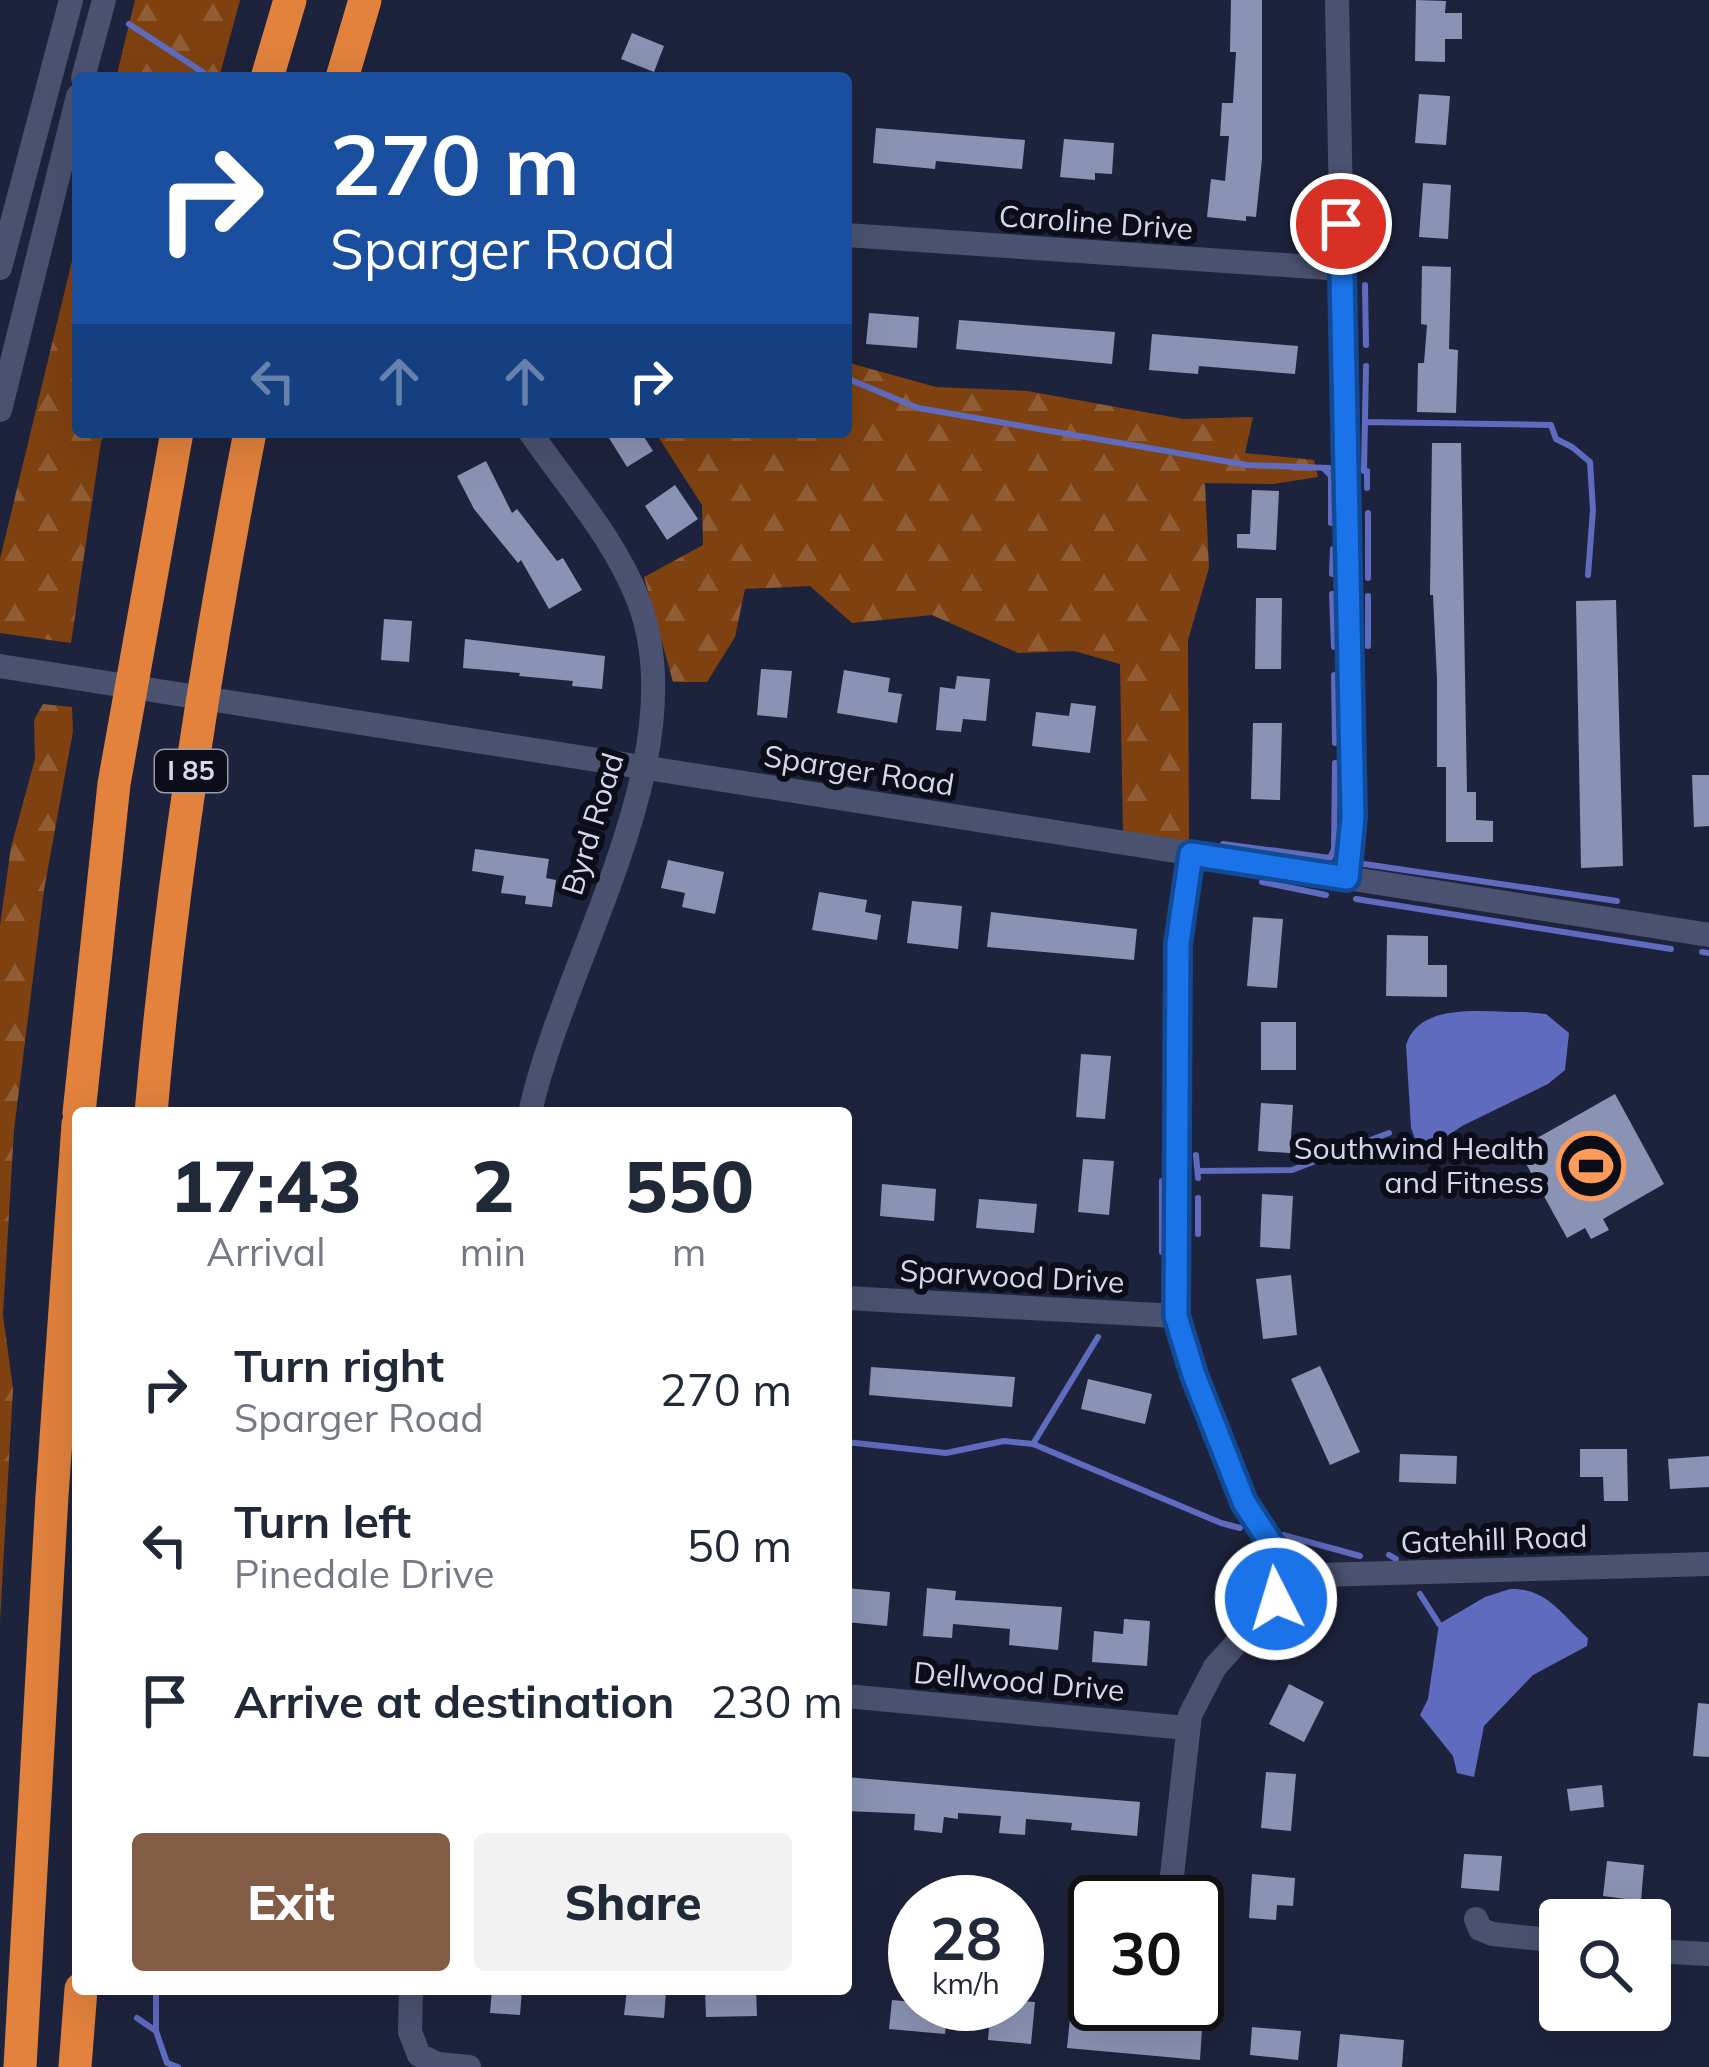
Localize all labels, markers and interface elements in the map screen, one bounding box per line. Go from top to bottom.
text: 270 m [330,111,580,216]
icon: right [132,120,288,276]
pin [1290,173,1392,275]
icon: arrive [1308,191,1374,257]
street label: Caroline Drive [998,196,1194,248]
text: Sparger Road [330,215,676,283]
icon: left [240,348,306,414]
icon: ahead [366,348,432,414]
icon: ahead [492,348,558,414]
icon: right [618,348,684,414]
street label: Sparger Road [761,736,957,804]
street label: Byrd Road [552,748,632,899]
road number: I 85 [155,750,227,792]
place label: Southwind Health and Fitness [1294,1129,1544,1201]
sports icon: Southwind Health and Fitness [1556,1131,1626,1201]
text: 17:43 [170,1140,362,1230]
text: 2 [471,1140,515,1230]
text: 550 [624,1140,754,1230]
text: Arrival [206,1227,326,1276]
text: min [460,1227,526,1276]
text: m [672,1227,706,1276]
street label: Sparwood Drive [899,1251,1125,1301]
text: Turn right [234,1337,444,1393]
icon: right [132,1356,198,1422]
text: 270 m [660,1361,792,1417]
text: Sparger Road [234,1393,484,1442]
text: Turn left [234,1493,411,1549]
icon: left [132,1512,198,1578]
text: 50 m [687,1517,792,1573]
street label: Gatehill Road [1400,1517,1588,1561]
position arrow [1213,1536,1339,1662]
text: Pinedale Drive [234,1549,494,1598]
street label: Dellwood Drive [912,1653,1126,1709]
icon: arrive [132,1668,198,1734]
text: Arrive at destination [234,1673,674,1729]
text: 230 m [710,1673,843,1729]
button: Exit [132,1833,450,1971]
button: Share [474,1833,792,1971]
speed limit sign: 30 [1068,1875,1224,2031]
map controls [1539,1899,1671,2031]
button: search [1539,1899,1671,2031]
text: 28 [930,1900,1002,1975]
text: km/h [932,1964,1000,2002]

